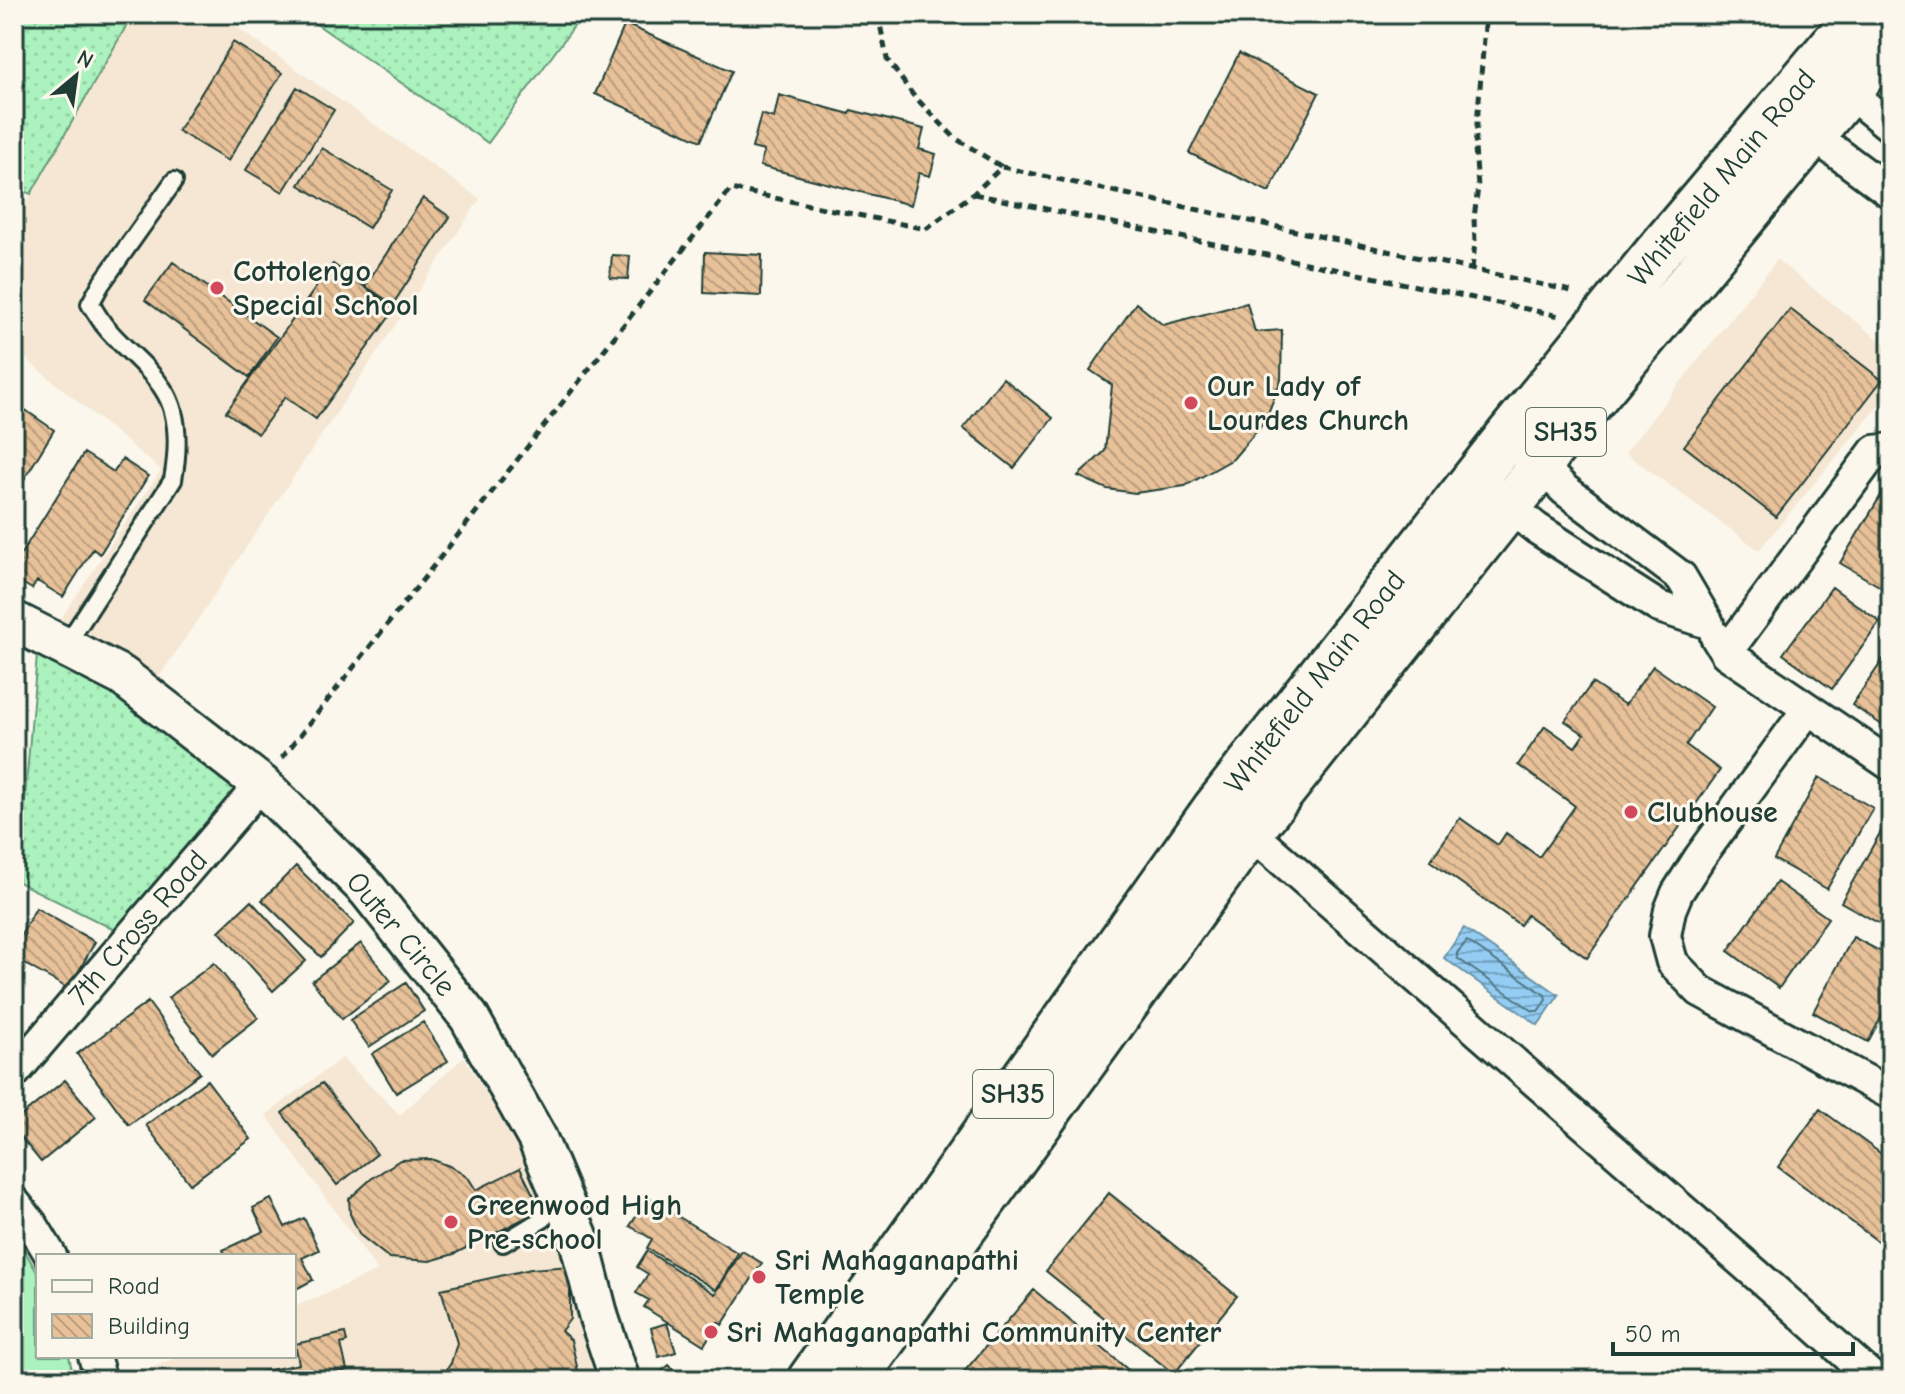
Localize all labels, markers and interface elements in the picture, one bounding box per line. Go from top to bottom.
north arrow [36,36,116,116]
text: N [73,45,98,74]
street label: Whitefield Main Road [1621,62,1823,294]
place label: Cottolengo Special School [233,254,419,323]
marker: Cottolengo Special School [208,279,226,297]
place label: Our Lady of Lourdes Church [1207,369,1409,438]
marker: Our Lady of Lourdes Church [1182,394,1200,412]
road number: SH35 [1526,408,1606,456]
street label: Whitefield Main Road [1217,564,1413,800]
place label: Clubhouse [1647,795,1778,830]
marker: Clubhouse [1622,803,1640,821]
street label: 7th Cross Road [61,843,215,1013]
street label: Outer Circle [339,865,463,1003]
road number: SH35 [973,1070,1053,1118]
place label: Greenwood High Pre-school [467,1188,682,1257]
marker: Greenwood High Pre-school [442,1213,460,1231]
place label: Sri Mahaganapathi Temple [775,1243,1019,1312]
legend [36,1254,296,1358]
marker: Sri Mahaganapathi Temple [750,1268,768,1286]
text: Road [108,1272,160,1300]
scale bar [1613,1306,1853,1356]
text: Building [108,1312,190,1340]
place label: Sri Mahaganapathi Community Center [727,1315,1221,1350]
text: 50 m [1625,1320,1681,1348]
marker: Sri Mahaganapathi Community Center [702,1323,720,1341]

